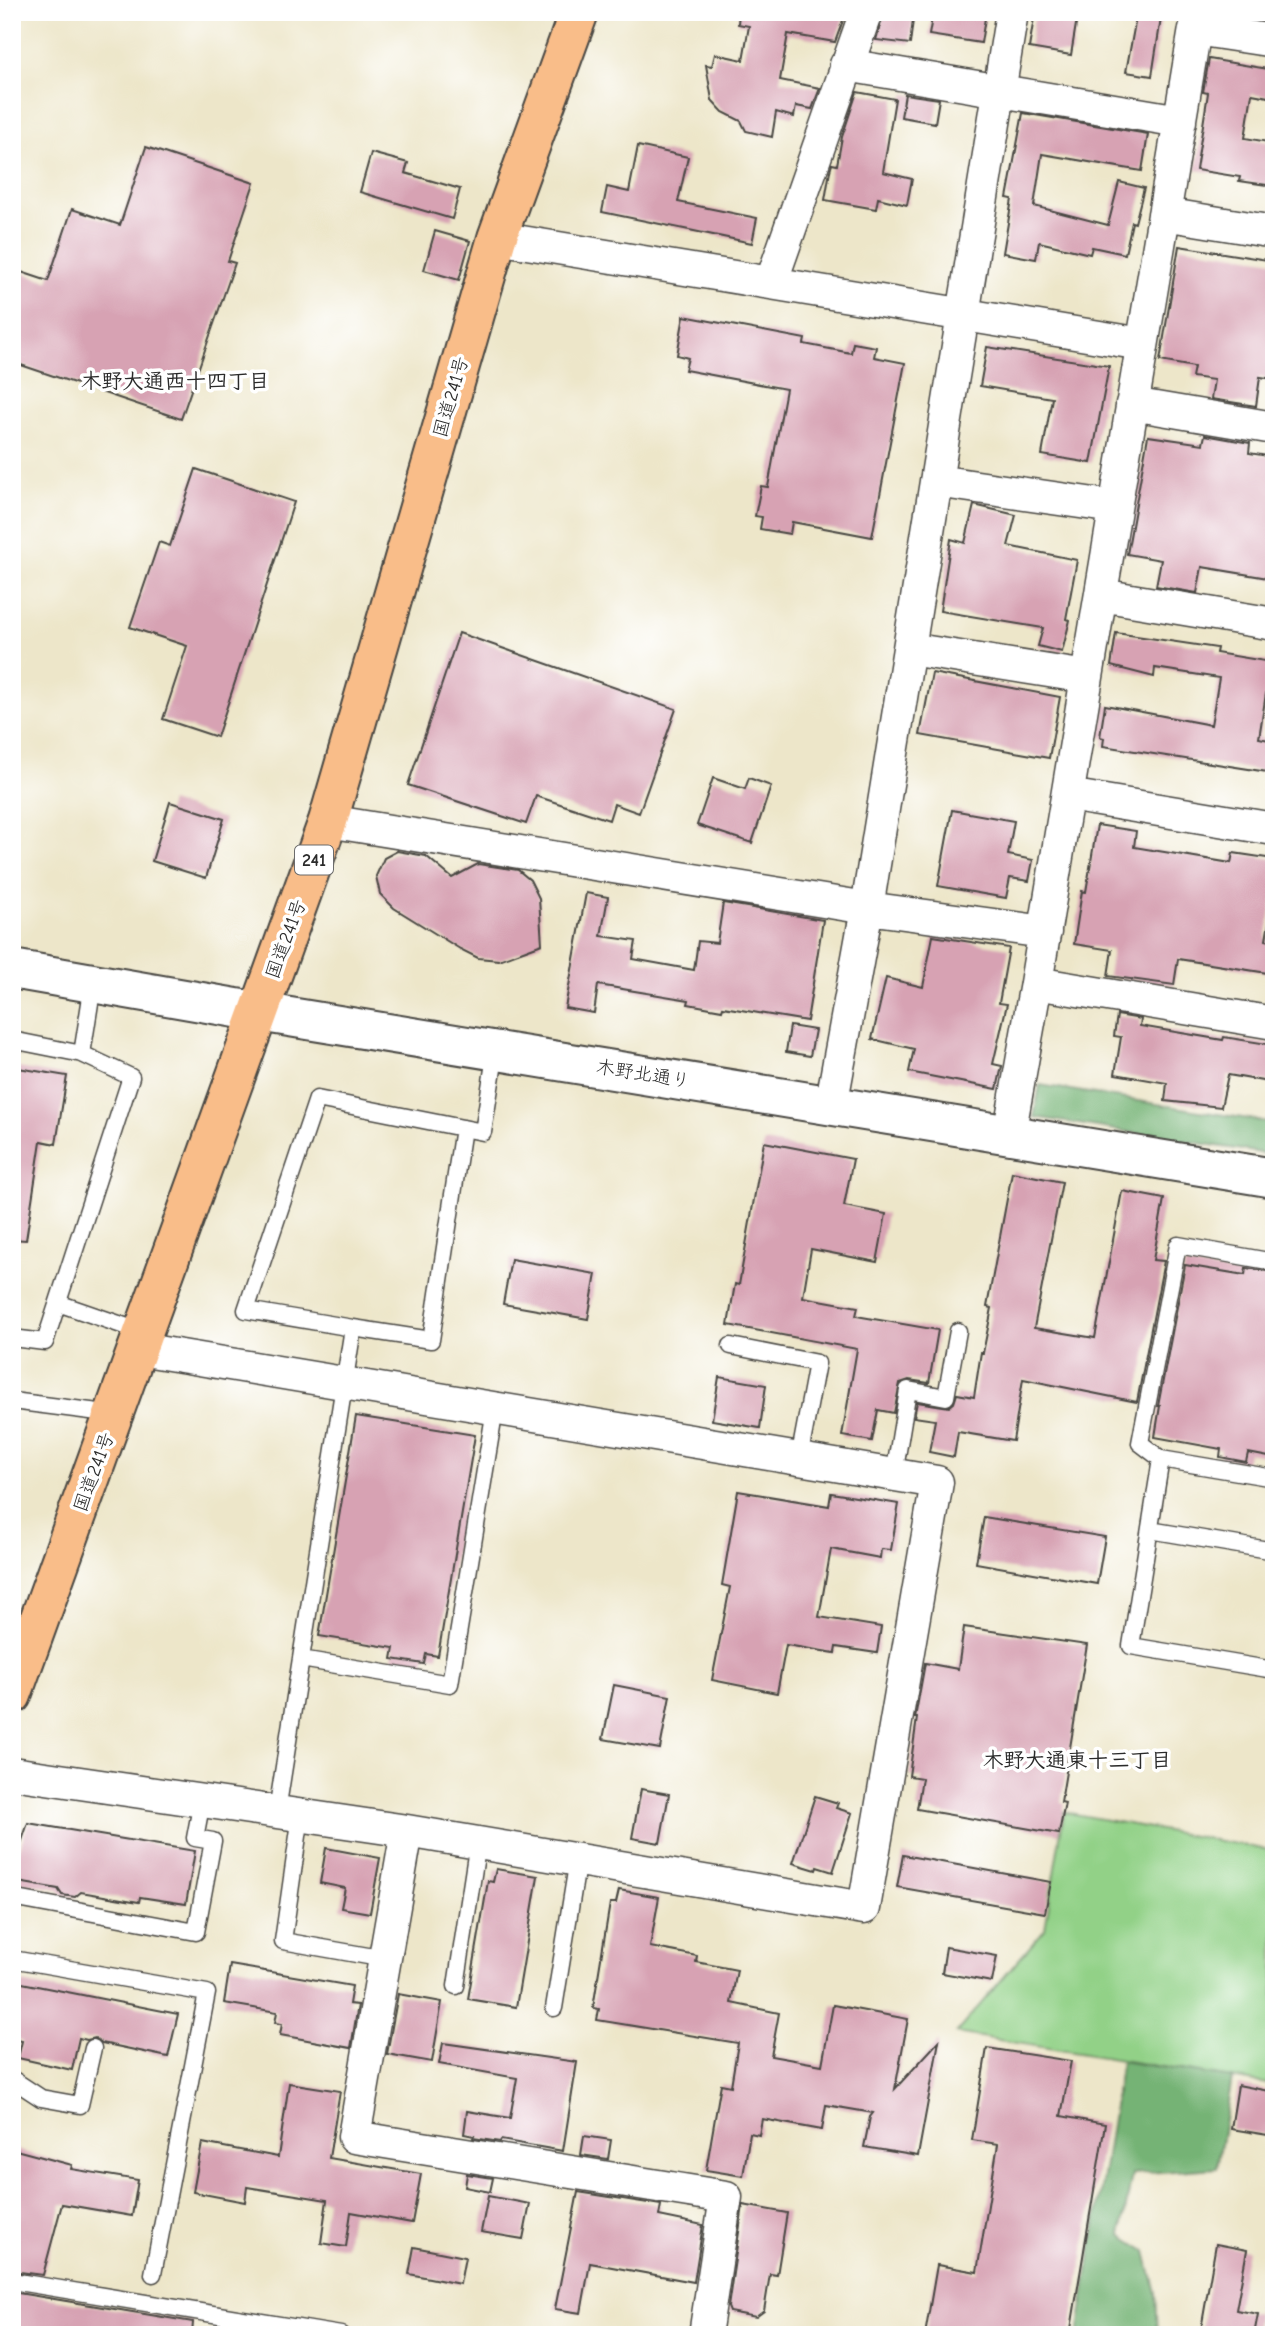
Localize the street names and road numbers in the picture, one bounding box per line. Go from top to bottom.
street label: 国道241号 [429,354,473,440]
road number: 241 [295,846,333,874]
street label: 国道241号 [261,896,311,982]
street label: 木野北通り [594,1056,692,1092]
street label: 国道241号 [69,1429,119,1515]

